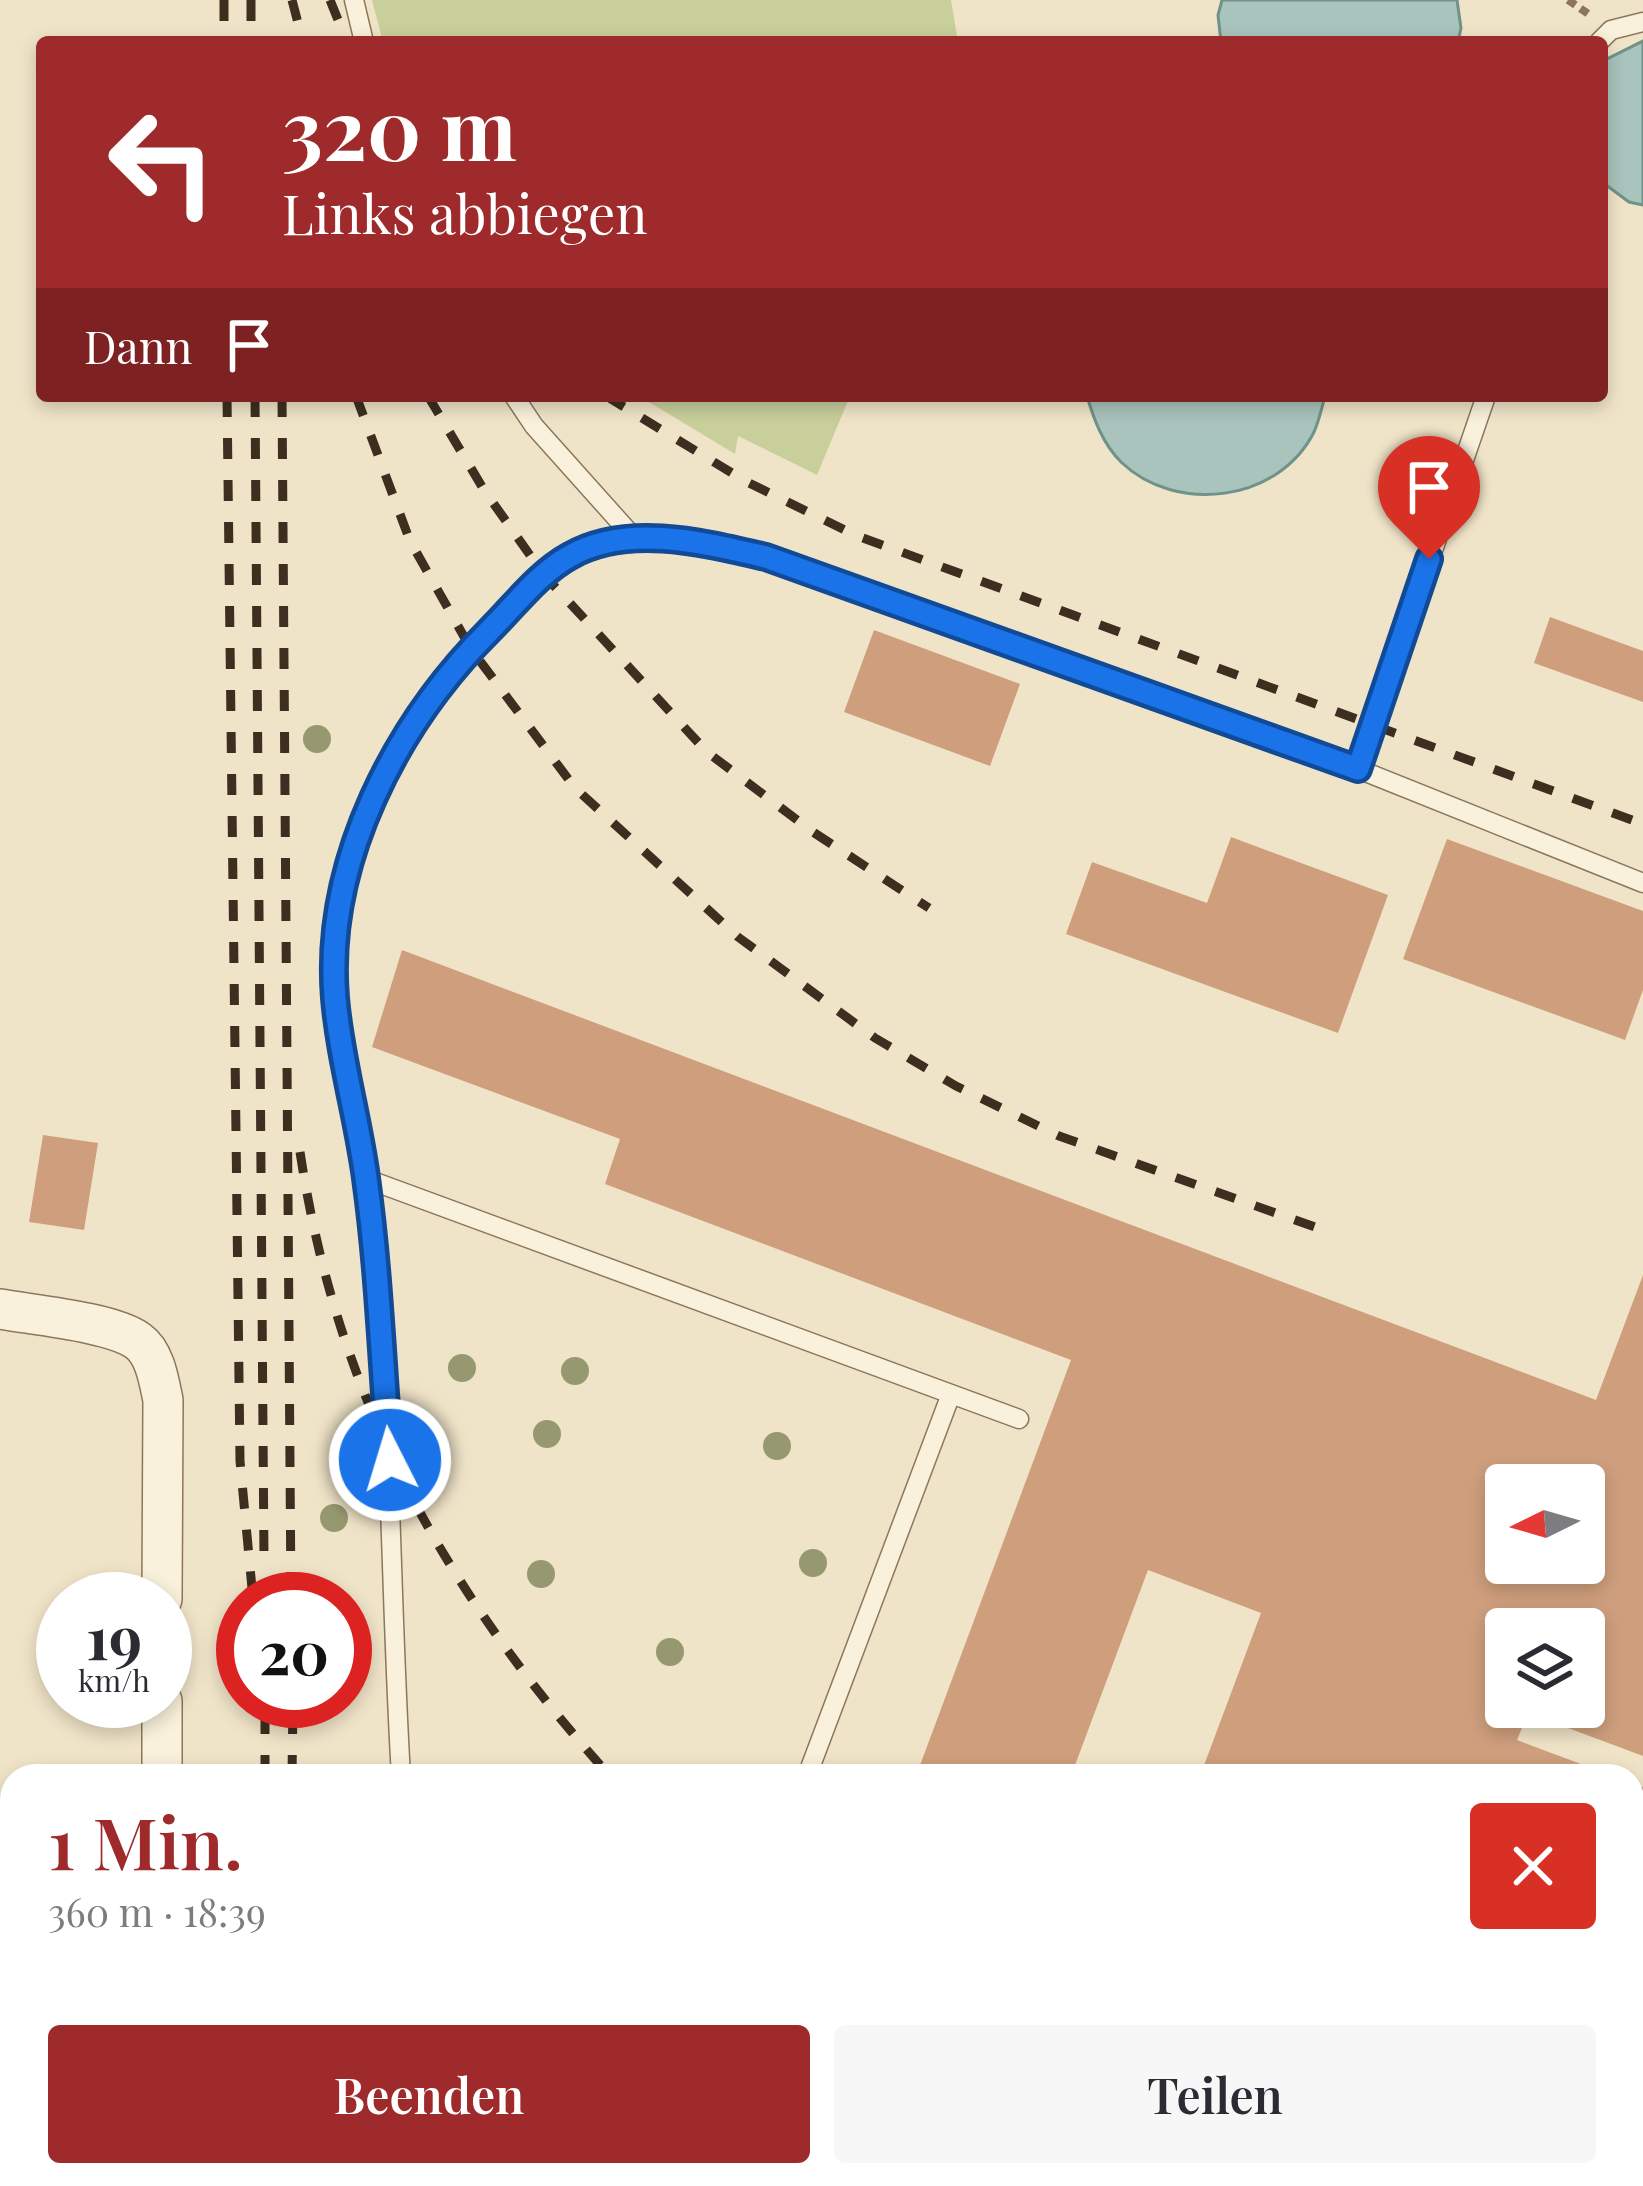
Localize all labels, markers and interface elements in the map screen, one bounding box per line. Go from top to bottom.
text: 320 m [282,70,517,182]
icon: left [84,84,240,240]
text: Links abbiegen [282,177,647,249]
icon: arrive [216,312,282,378]
text: Dann [84,315,192,375]
pin [1378,436,1480,559]
icon: arrive [1396,454,1462,520]
position arrow [327,1397,453,1523]
north arrow [1485,1464,1605,1584]
map controls [1485,1464,1605,1728]
speed limit sign: 20 [216,1572,372,1728]
text: 19 [86,1595,142,1675]
button: layers [1485,1608,1605,1728]
text: km/h [78,1660,150,1700]
text: 1 Min. [48,1792,243,1888]
button: close [1470,1803,1596,1929]
text: 360 m · 18:39 [48,1885,266,1937]
button: Beenden [48,2025,810,2163]
button: Teilen [834,2025,1596,2163]

